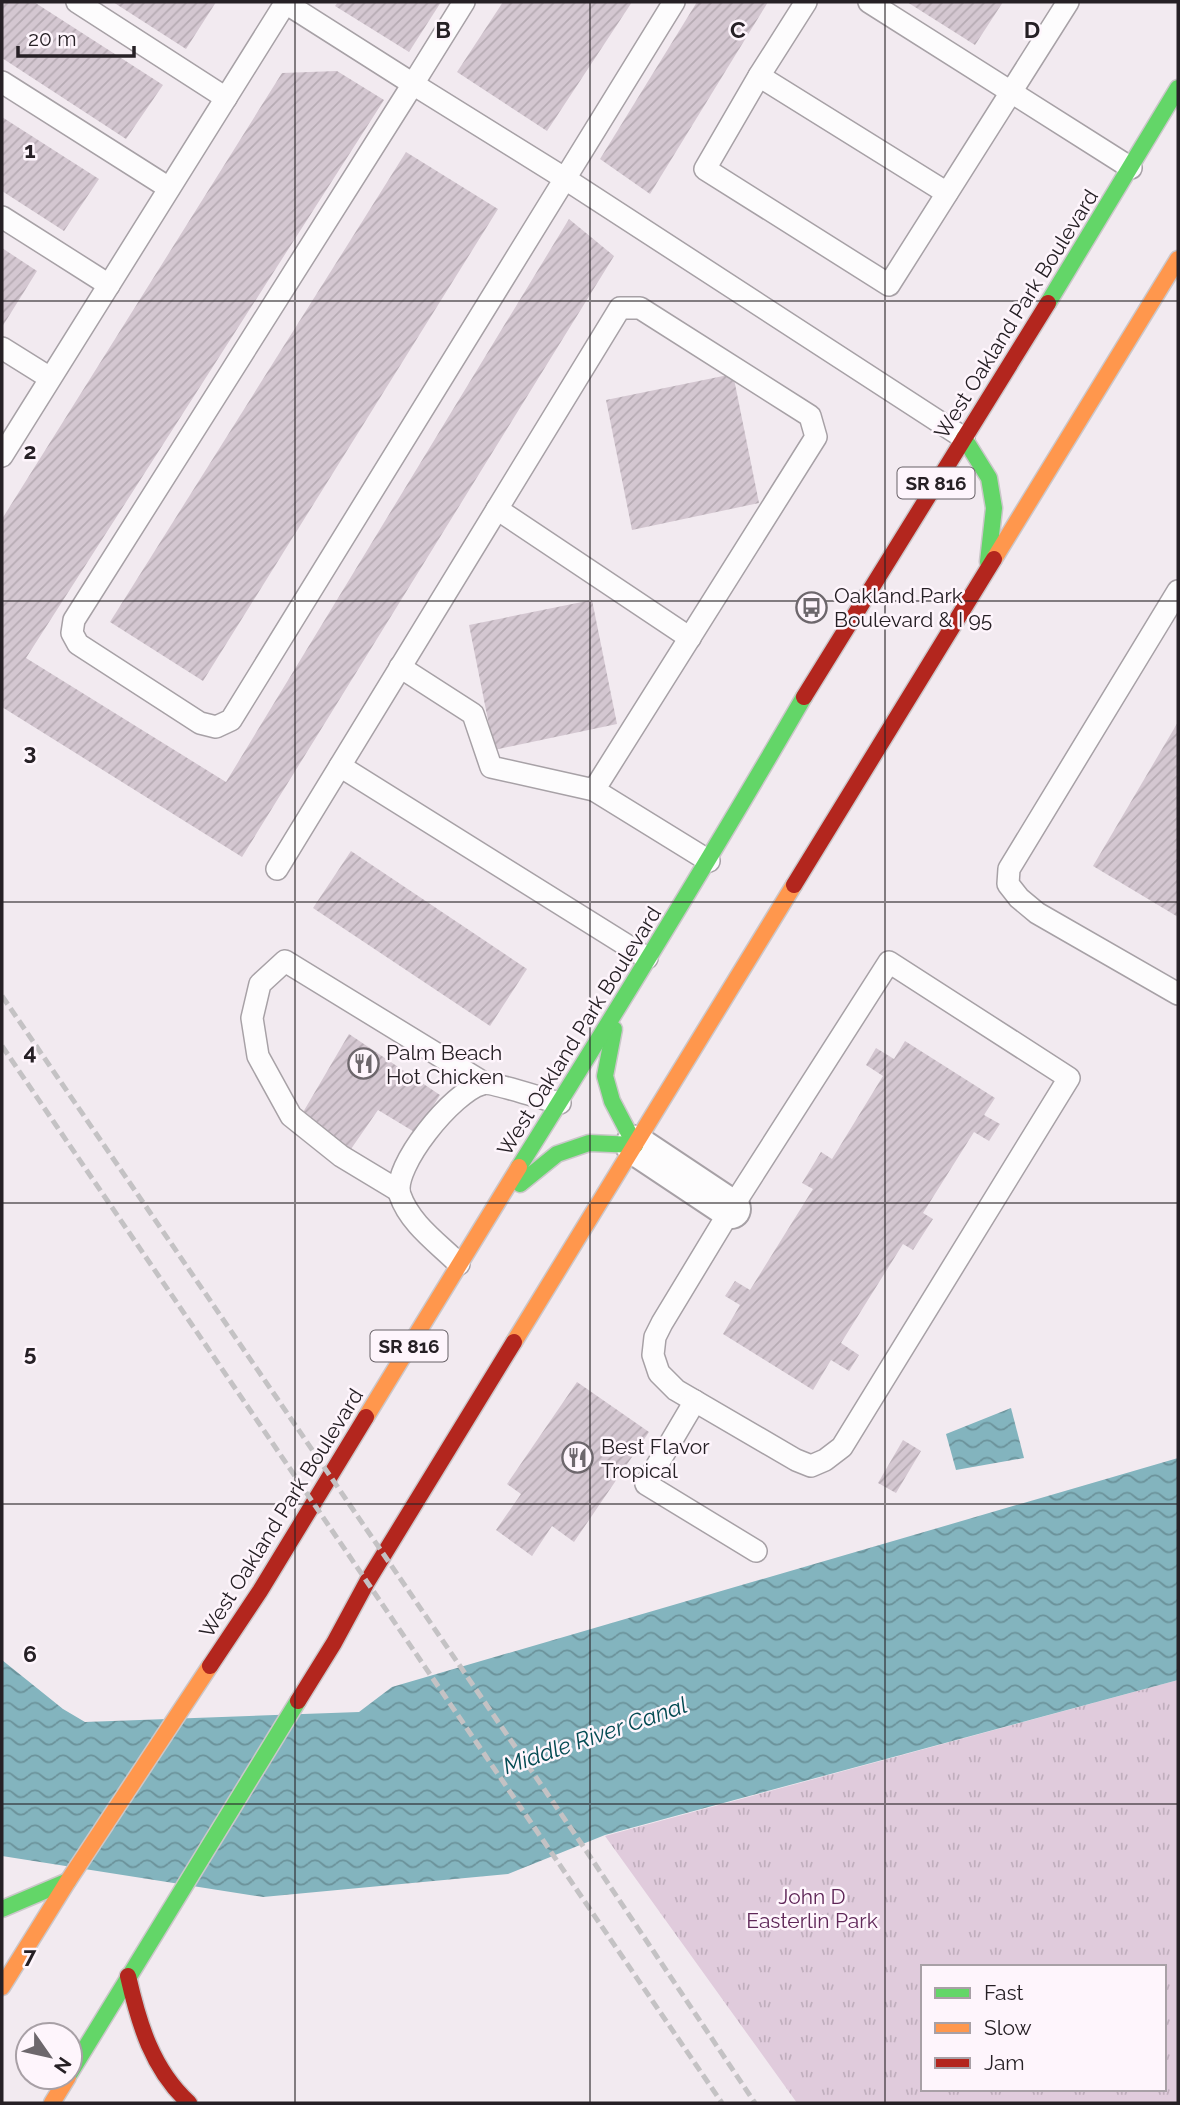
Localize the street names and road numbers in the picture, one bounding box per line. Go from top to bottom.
street label: West Oakland Park Boulevard [929,185,1103,443]
road number: SR 816 [898,468,974,498]
street label: West Oakland Park Boulevard [492,902,666,1160]
road number: SR 816 [370,1330,448,1362]
street label: West Oakland Park Boulevard [194,1384,368,1642]

